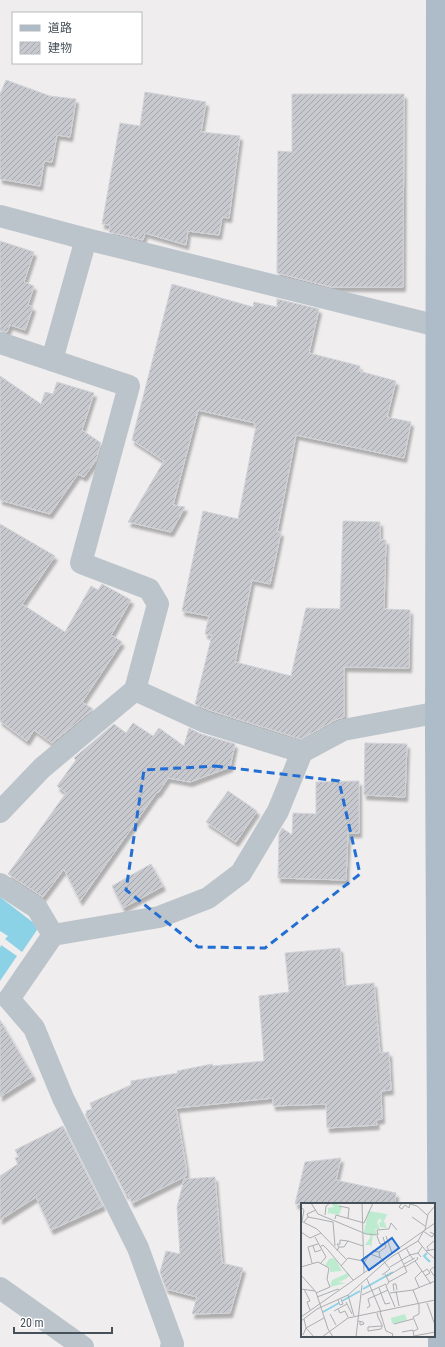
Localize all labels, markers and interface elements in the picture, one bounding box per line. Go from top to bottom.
legend [12,12,142,64]
text: 道路 [48,21,72,35]
text: 建物 [48,41,72,55]
inset map [301,1203,435,1337]
scale bar [14,1309,112,1335]
text: 20 m [20,1316,44,1330]

